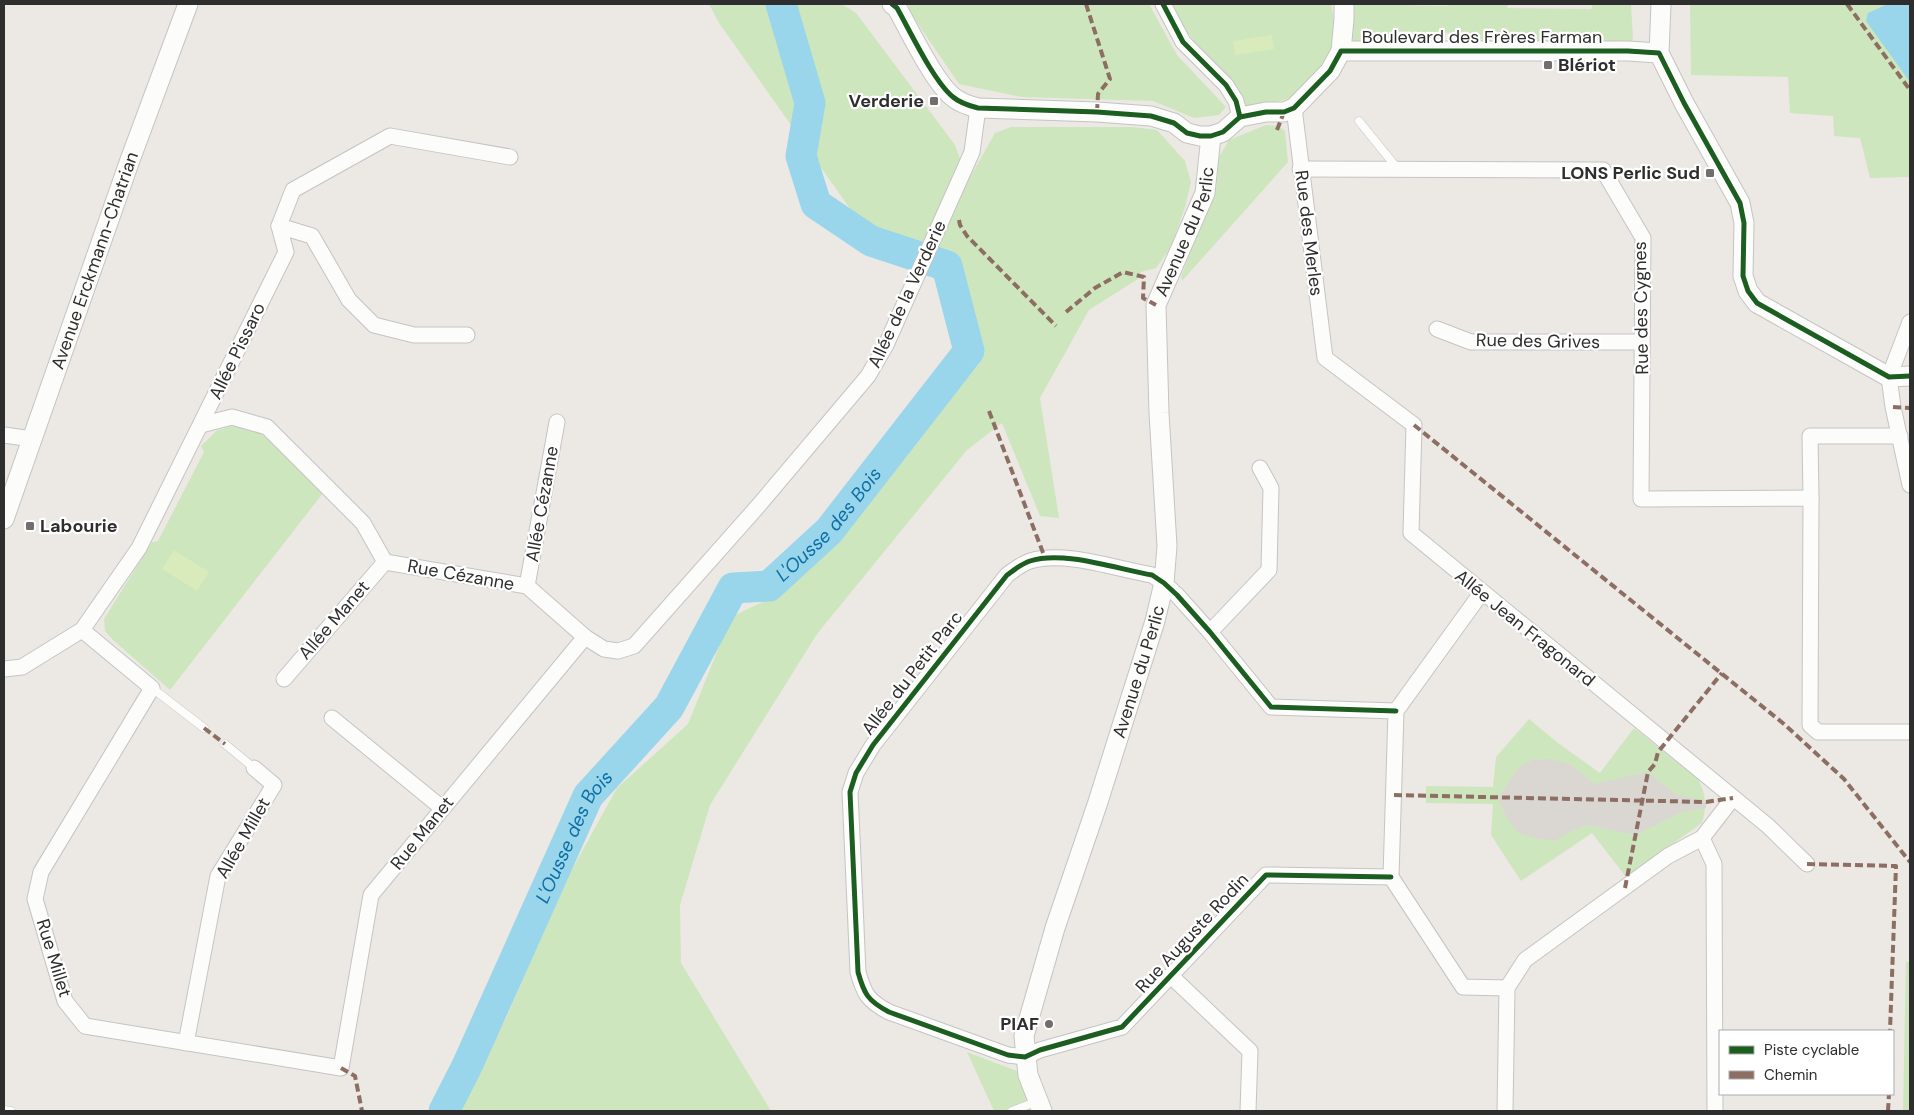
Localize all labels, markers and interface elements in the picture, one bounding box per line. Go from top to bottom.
street label: Boulevard des Frères Farman [1362,25,1602,49]
place label: Blériot [1558,53,1616,77]
marker: Blériot [1542,59,1554,71]
place label: Verderie [849,89,924,113]
marker: Verderie [928,95,940,107]
street label: Avenue Erckmann-Chatrian [45,148,144,373]
place label: LONS Perlic Sud [1561,161,1700,185]
street label: Avenue du Perlic [1149,166,1220,300]
marker: LONS Perlic Sud [1704,167,1716,179]
street label: Rue des Merles [1289,169,1329,297]
street label: Allée de la Verderie [862,216,952,372]
street label: Rue des Cygnes [1628,241,1654,375]
street label: Allée Pissaro [203,299,271,403]
street label: Rue des Grives [1476,328,1600,354]
street label: Allée Cézanne [520,444,564,564]
water label: L'Ousse des Bois [770,462,887,587]
place label: Labourie [40,514,118,538]
marker: Labourie [24,520,36,532]
street label: Rue Cézanne [406,554,516,596]
street label: Allée Jean Fragonard [1450,564,1600,692]
street label: Allée Manet [293,575,375,665]
street label: Avenue du Perlic [1107,603,1170,741]
street label: Allée du Petit Parc [856,606,968,740]
water label: L'Ousse des Bois [529,765,618,907]
street label: Rue Manet [385,791,459,875]
street label: Allée Millet [210,793,276,883]
street label: Rue Auguste Rodin [1130,868,1254,998]
street label: Rue Millet [31,916,77,1000]
place label: PIAF [1000,1012,1039,1036]
marker: PIAF [1043,1018,1055,1030]
legend [1719,1030,1894,1095]
text: Piste cyclable [1764,1040,1859,1060]
text: Chemin [1764,1065,1817,1085]

